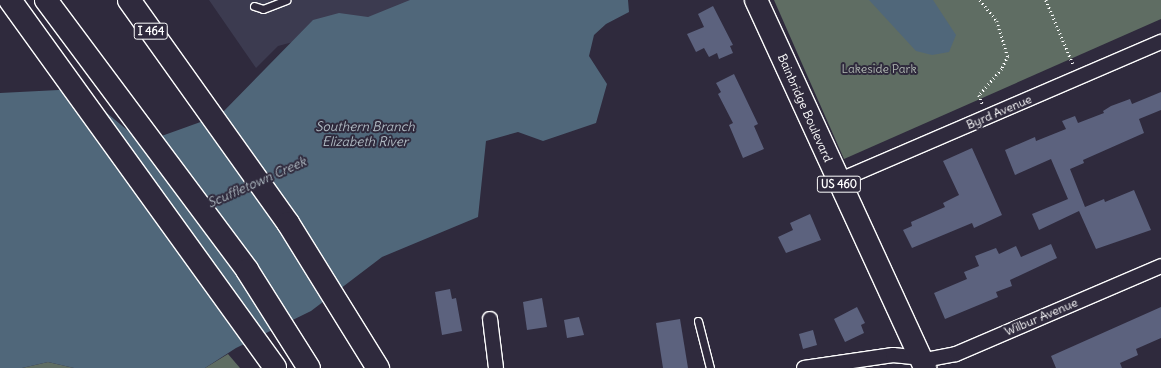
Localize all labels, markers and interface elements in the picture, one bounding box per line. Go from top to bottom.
road number: I 464 [133,22,169,40]
street label: Bainbridge Boulevard [775,52,835,164]
park label: Lakeside Park [841,62,917,76]
street label: Byrd Avenue [964,92,1034,132]
water label: Southern Branch Elizabeth River [315,120,415,151]
water label: Scuffletown Creek [205,154,309,212]
road number: US 460 [816,175,862,193]
street label: Wilbur Avenue [1002,295,1080,339]

